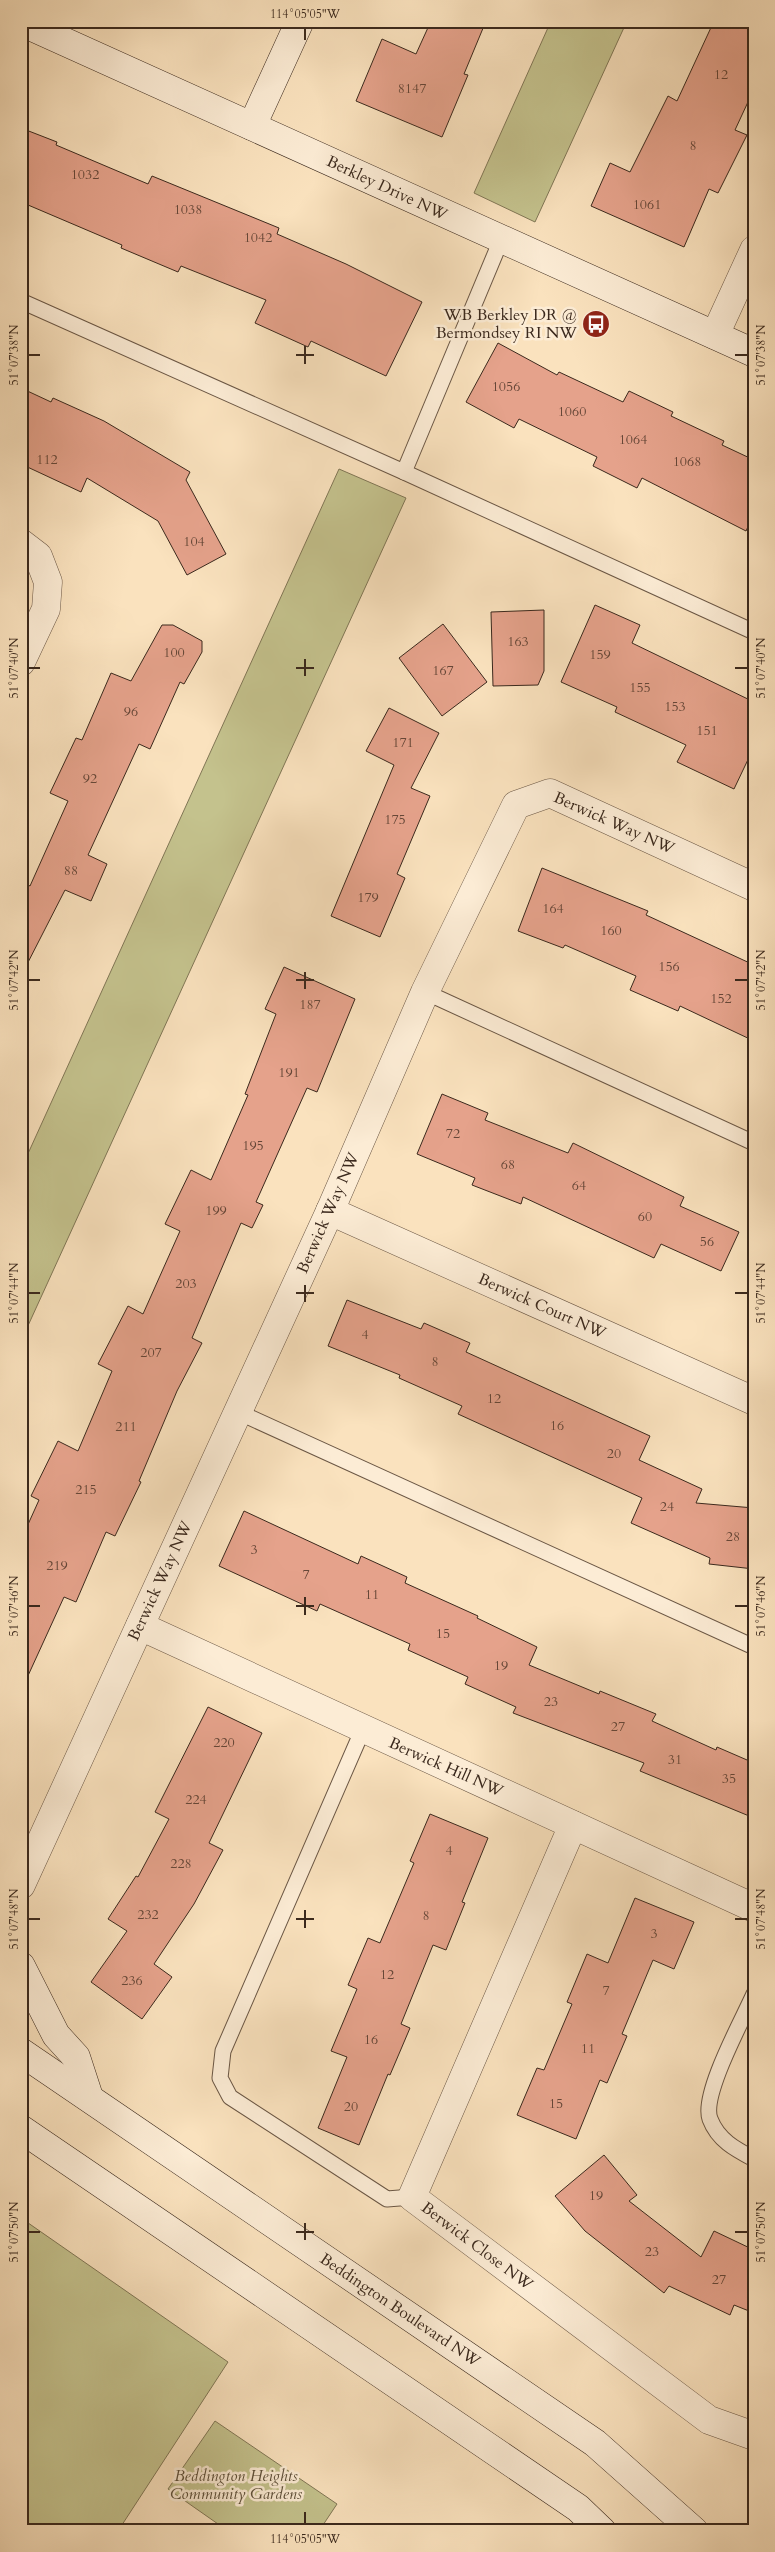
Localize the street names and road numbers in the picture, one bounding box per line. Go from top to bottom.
street label: Berkley Drive NW [323,150,451,226]
street label: Berwick Way NW [550,786,678,860]
street label: Berwick Way NW [291,1149,365,1277]
street label: Berwick Court NW [475,1268,610,1344]
street label: Berwick Way NW [123,1517,198,1645]
street label: Berwick Hill NW [385,1732,507,1802]
street label: Berwick Close NW [417,2197,538,2295]
street label: Beddington Boulevard NW [315,2248,485,2372]

